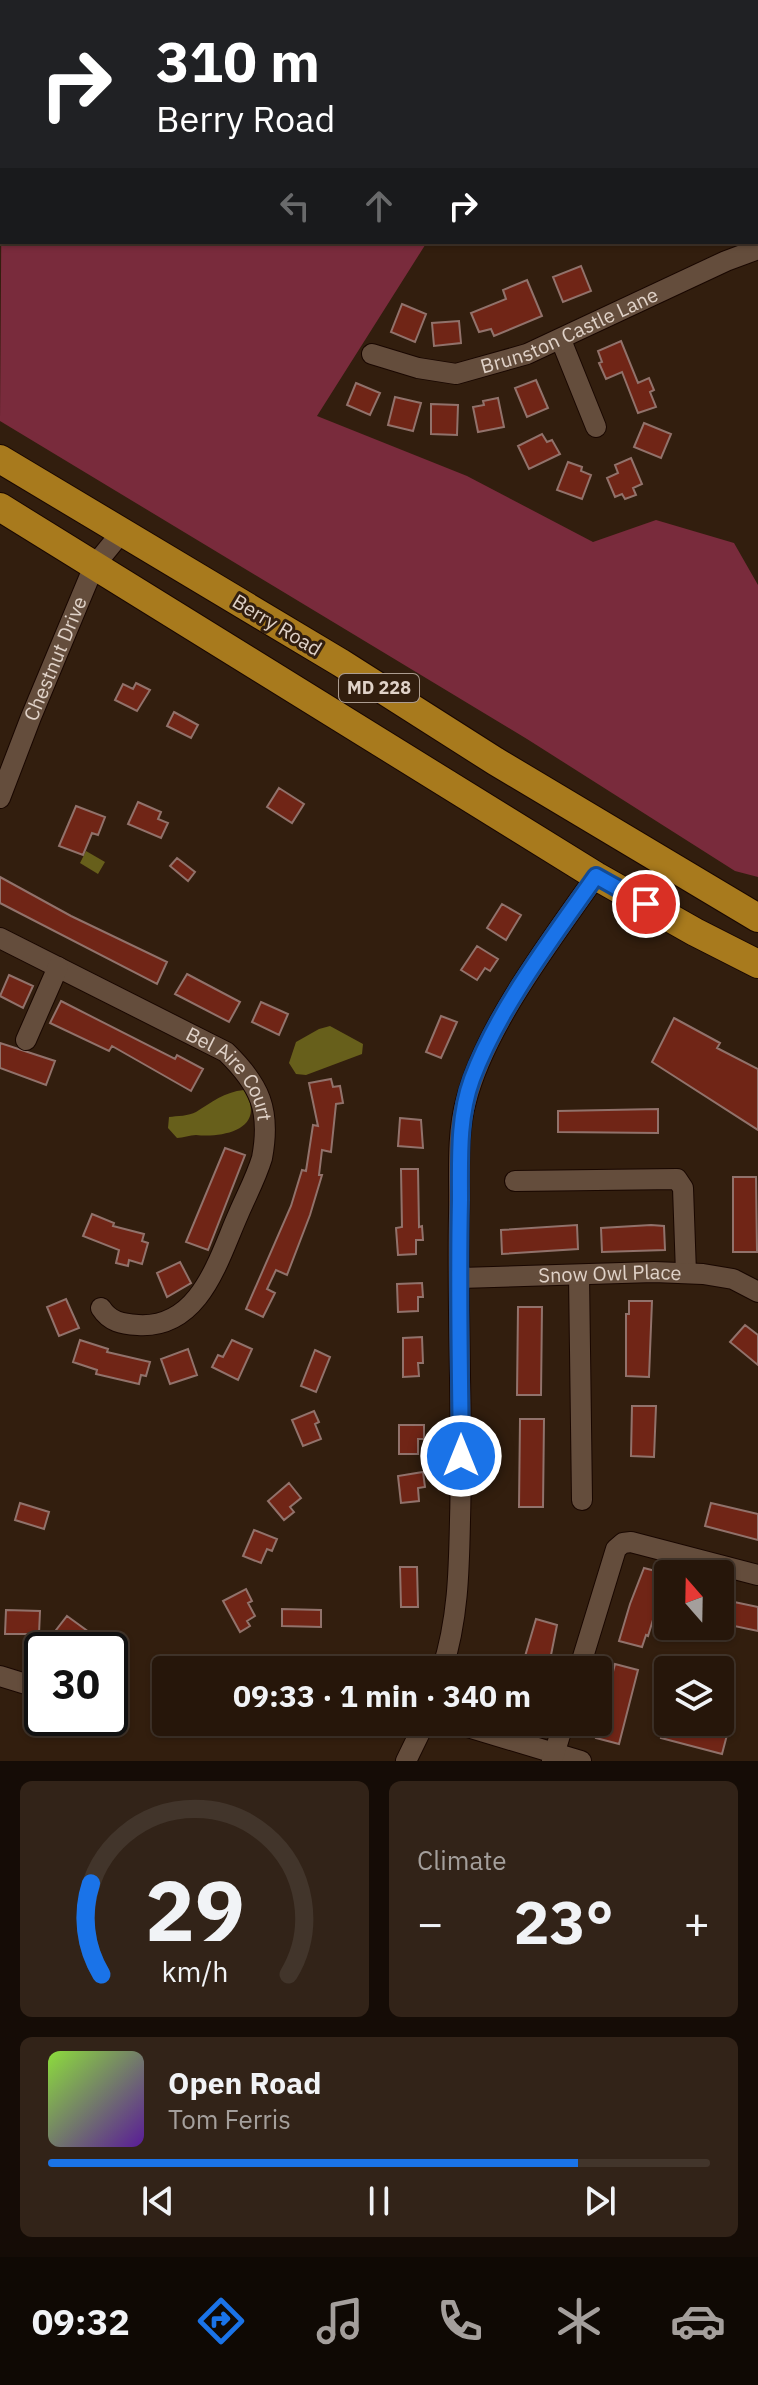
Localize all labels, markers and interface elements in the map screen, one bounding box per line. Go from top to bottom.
text: 310 m [156,25,320,97]
icon: right [24,32,128,136]
text: Berry Road [156,95,335,142]
icon: left [273,184,317,228]
icon: ahead [357,184,401,228]
icon: right [441,184,485,228]
street label: Brunston Castle Lane [477,281,662,379]
street label: Berry Road [228,587,327,662]
street label: Chestnut Drive [17,592,93,725]
road number: MD 228 [339,674,419,702]
pin [612,870,680,938]
icon: arrive [624,882,668,926]
street label: Bel Aire Court [181,1020,279,1122]
street label: Snow Owl Place [538,1258,682,1289]
position arrow [419,1414,503,1498]
north arrow [654,1560,734,1640]
map controls [654,1560,734,1736]
speed limit sign: 30 [24,1632,128,1736]
button: layers [654,1656,734,1736]
text: 09:33 · 1 min · 340 m [233,1676,531,1715]
text: Climate [417,1843,507,1877]
text: 29 [145,1856,244,1964]
text: 23° [513,1882,614,1961]
text: − [417,1894,443,1951]
text: + [684,1894,710,1951]
text: km/h [161,1953,228,1990]
text: Open Road [168,2063,321,2102]
text: Tom Ferris [168,2102,291,2136]
icon: previous [136,2179,180,2223]
icon: pause [357,2179,401,2223]
icon: next [578,2179,622,2223]
icon: directions [193,2293,249,2349]
icon: music [312,2293,368,2349]
icon: phone [432,2293,488,2349]
icon: climate [551,2293,607,2349]
icon: car [670,2293,726,2349]
text: 09:32 [32,2298,130,2345]

